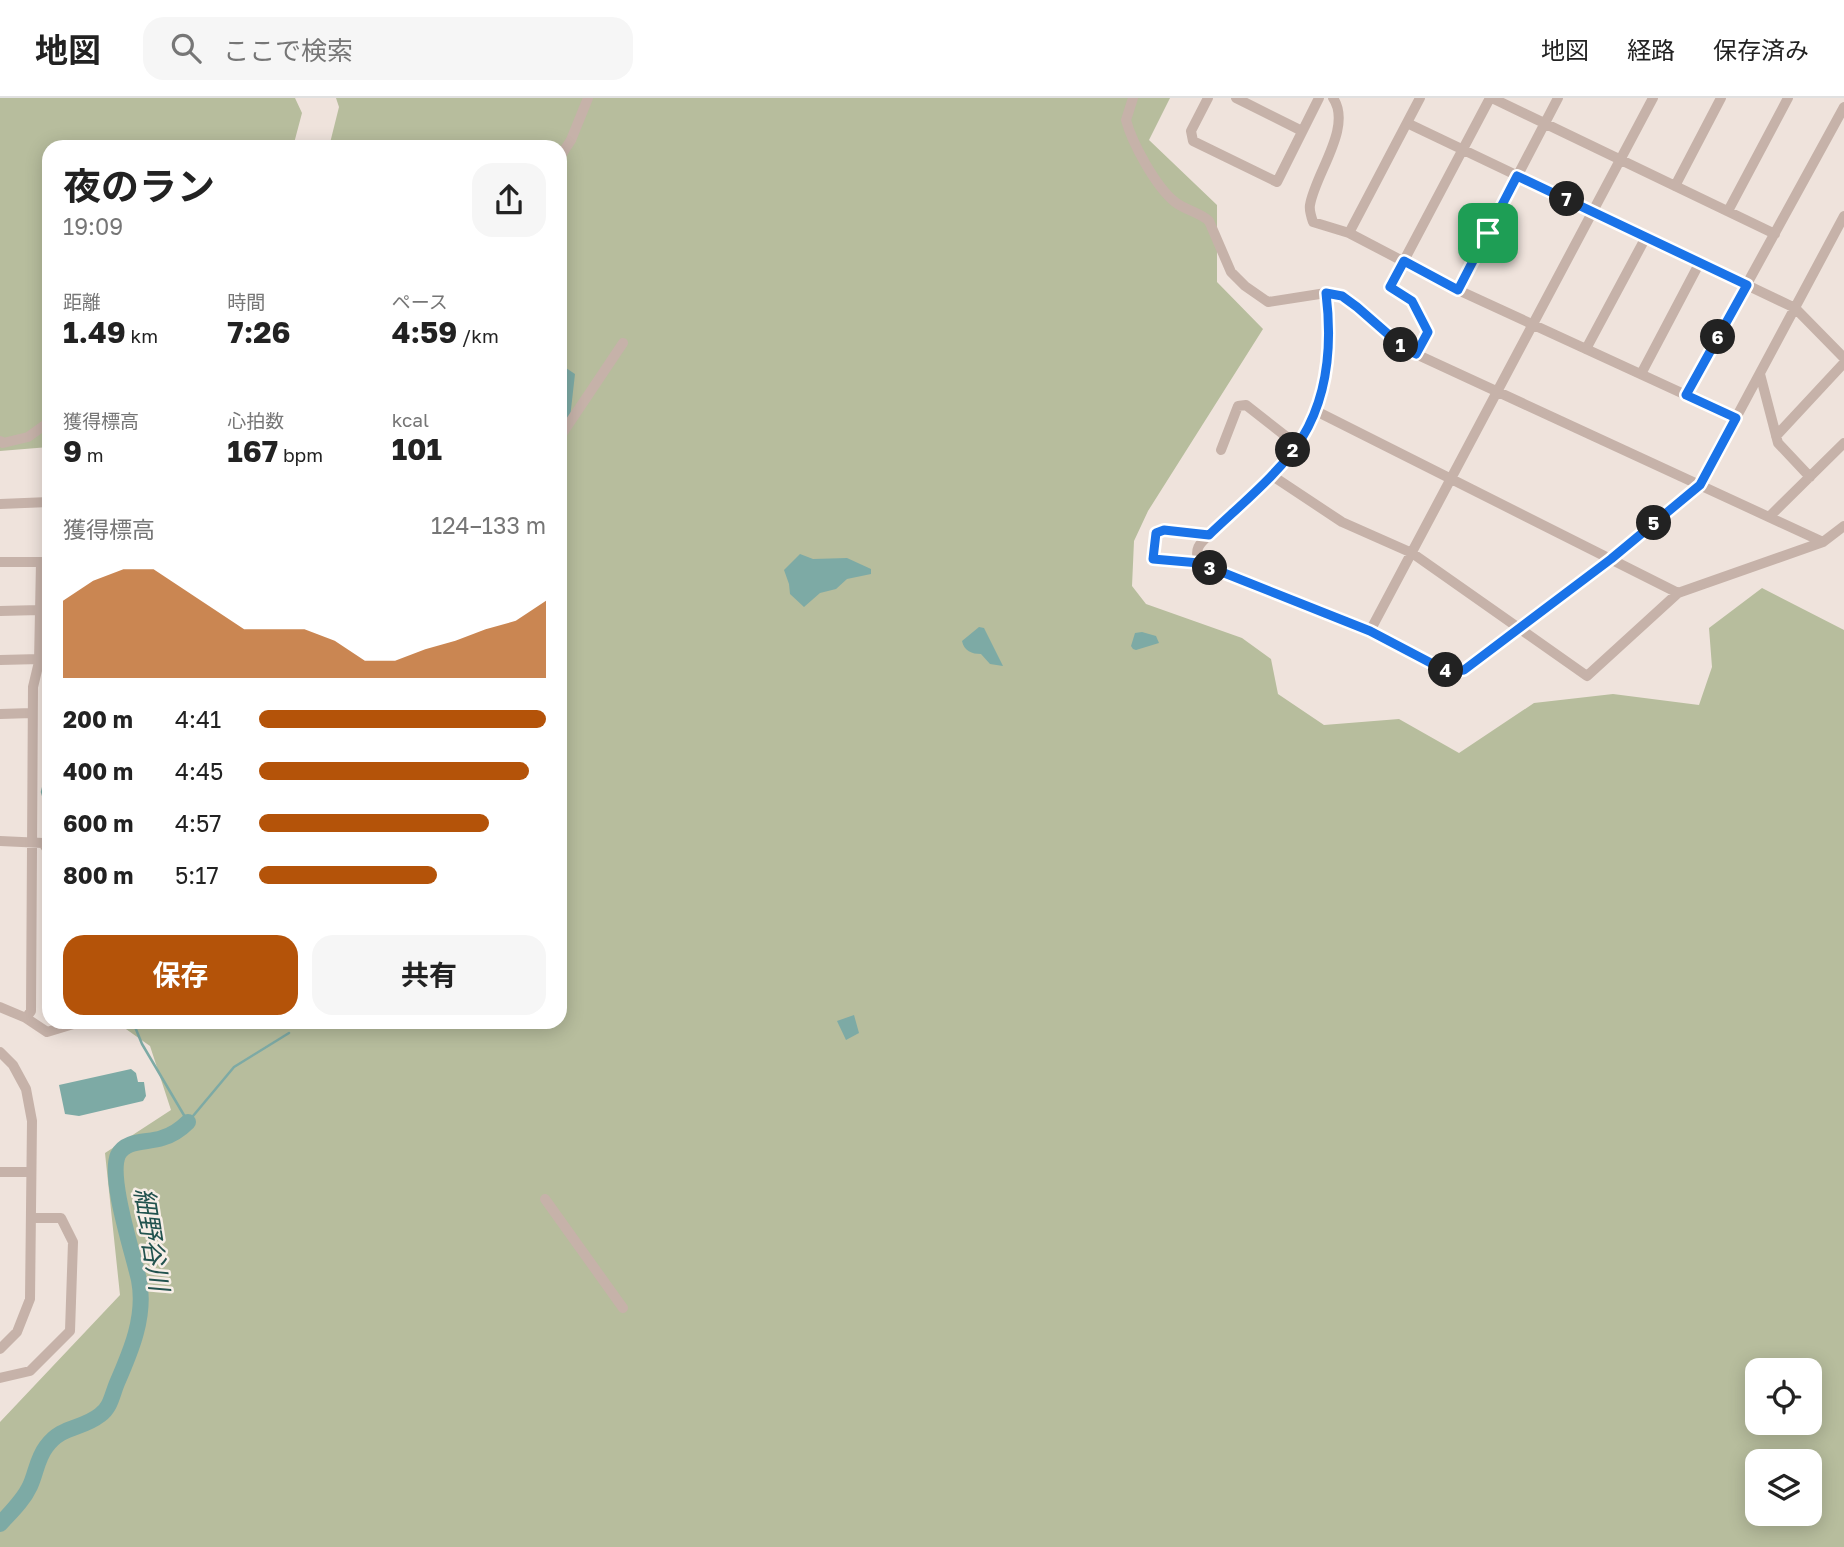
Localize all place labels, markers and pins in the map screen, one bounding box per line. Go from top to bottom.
pin: 7 [1550,182,1584,217]
pin [1458,203,1518,263]
pin: 6 [1700,320,1736,354]
pin: 1 [1384,328,1418,362]
pin: 2 [1276,432,1310,468]
pin: 5 [1636,506,1672,540]
pin: 3 [1192,550,1228,586]
pin: 4 [1428,652,1464,688]

